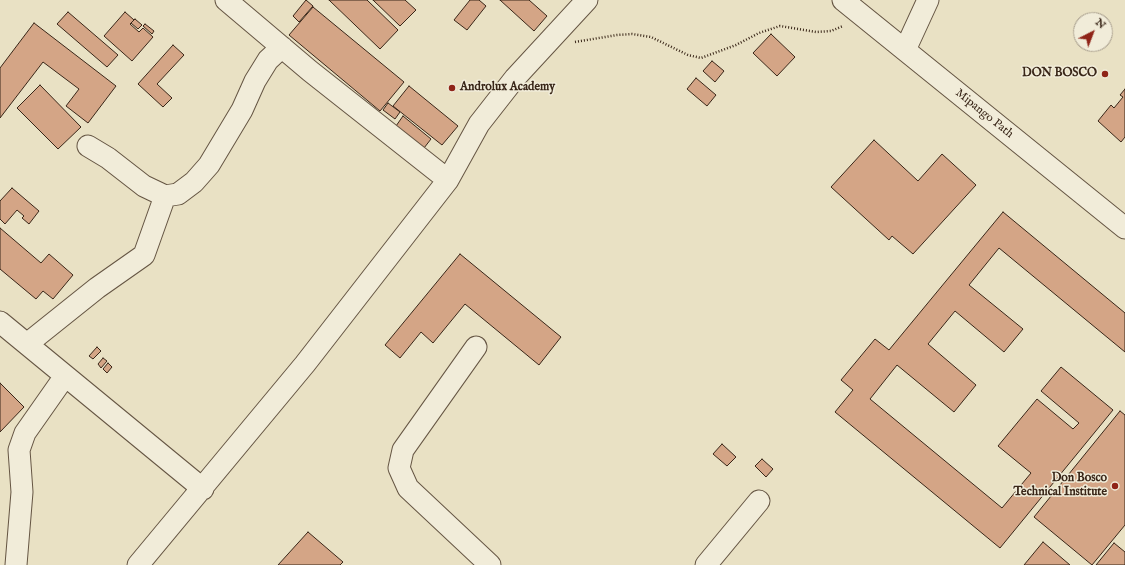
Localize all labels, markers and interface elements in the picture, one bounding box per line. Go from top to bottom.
north arrow [1073,12,1113,52]
text: N [1092,15,1109,32]
place label: DON BOSCO [1022,67,1097,81]
marker: DON BOSCO [1100,69,1110,79]
place label: Androlux Academy [460,81,555,95]
marker: Androlux Academy [447,83,457,93]
street label: Mipango Path [952,86,1016,142]
place label: Don Bosco Technical Institute [1013,472,1107,500]
marker: Don Bosco Technical Institute [1110,481,1120,491]

